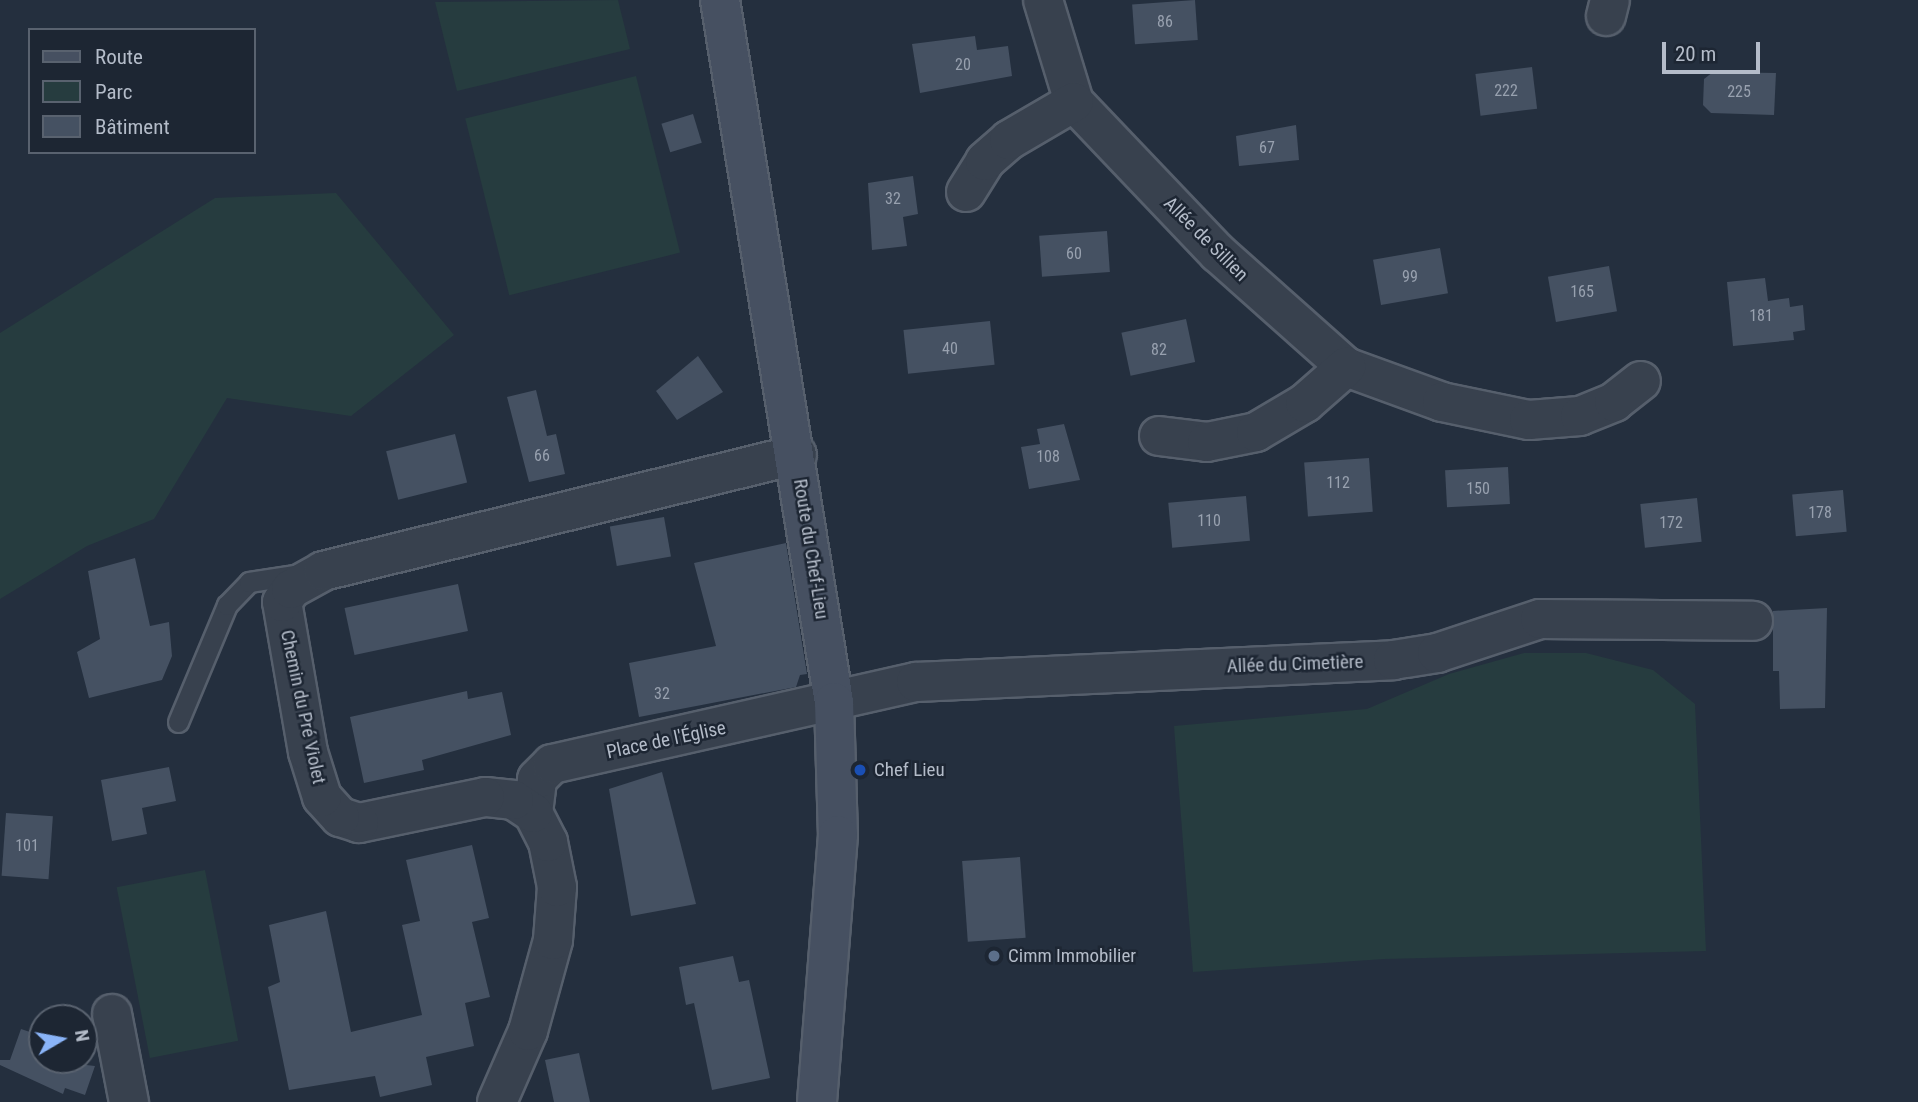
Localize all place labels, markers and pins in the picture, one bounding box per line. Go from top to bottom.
place label: Chef Lieu [874,759,945,781]
marker: Chef Lieu [852,762,868,778]
place label: Cimm Immobilier [1008,945,1136,967]
marker: Cimm Immobilier [986,948,1002,964]

